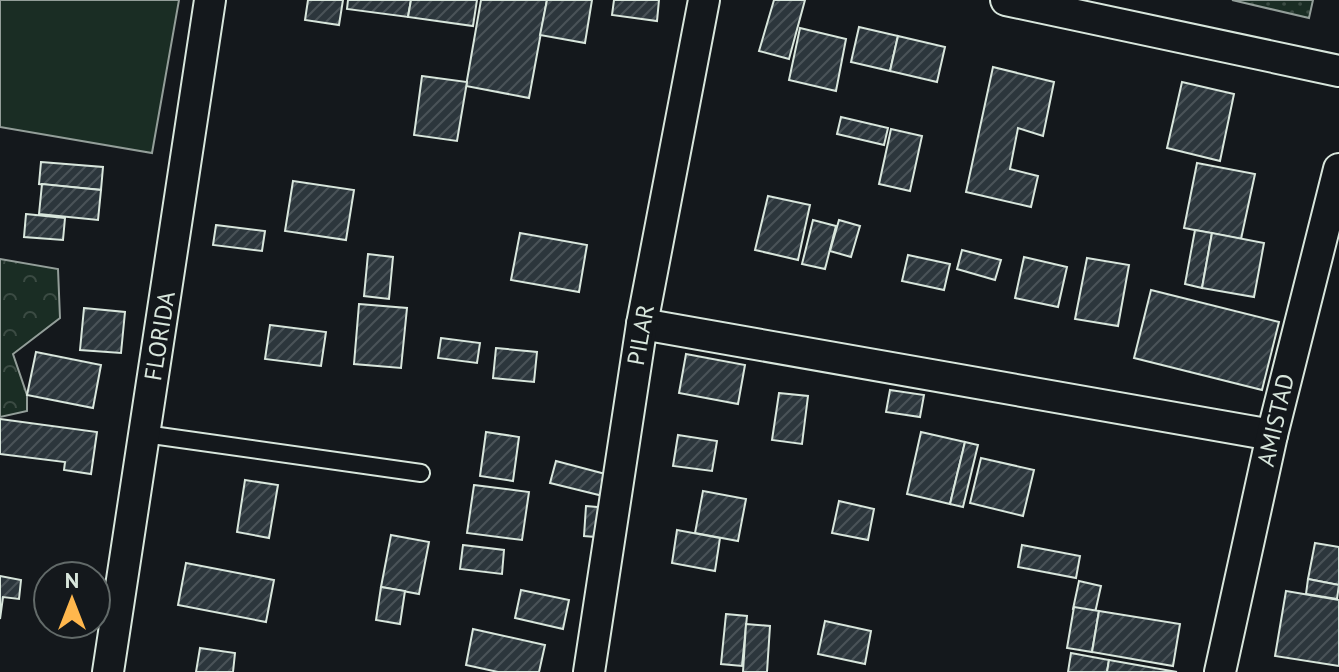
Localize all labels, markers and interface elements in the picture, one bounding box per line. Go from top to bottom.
street label: FLORIDA [137,289,182,383]
street label: PILAR [620,302,661,368]
street label: AMISTAD [1250,371,1301,469]
north arrow [32,560,112,640]
text: N [65,566,79,594]

